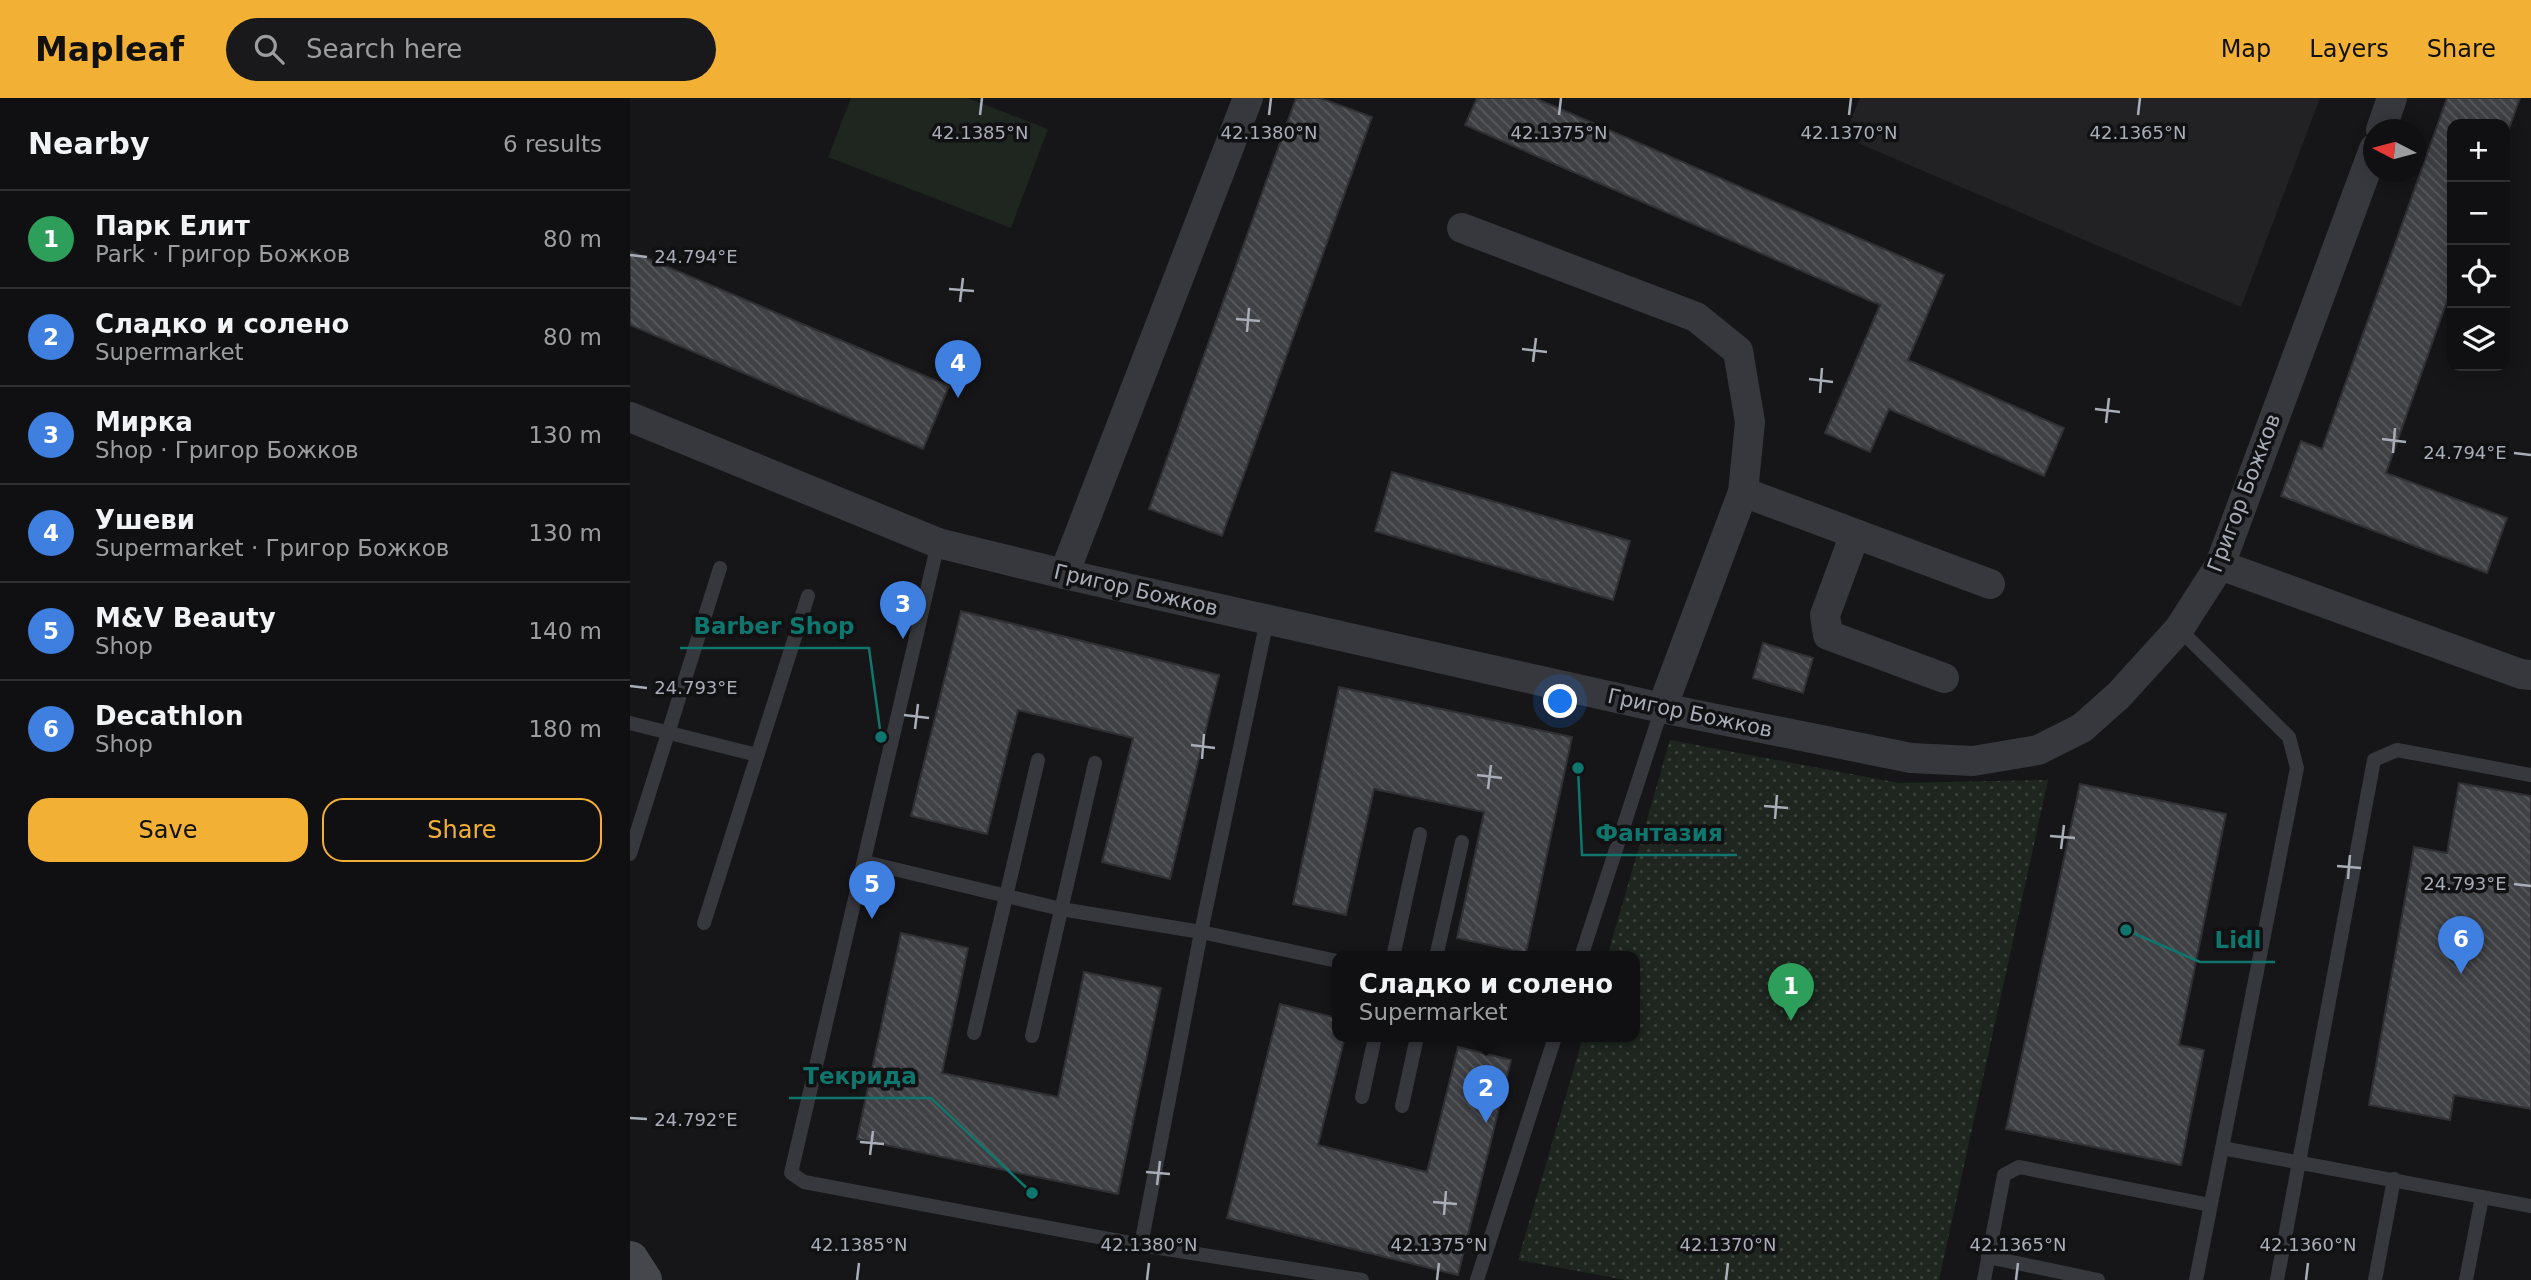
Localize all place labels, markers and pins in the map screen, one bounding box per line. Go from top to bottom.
pin: 4 [935,340,981,398]
pin: 3 [880,581,926,639]
callout: Barber Shop [680,604,869,648]
callout: Фантазия [1582,811,1737,855]
pin: 5 [849,861,895,919]
pin: 6 [2438,916,2484,974]
callout: Lidl [2200,918,2275,962]
pin: 1 [1768,963,1814,1021]
callout: Текрида [789,1054,931,1098]
pin: 2 [1463,1065,1509,1123]

